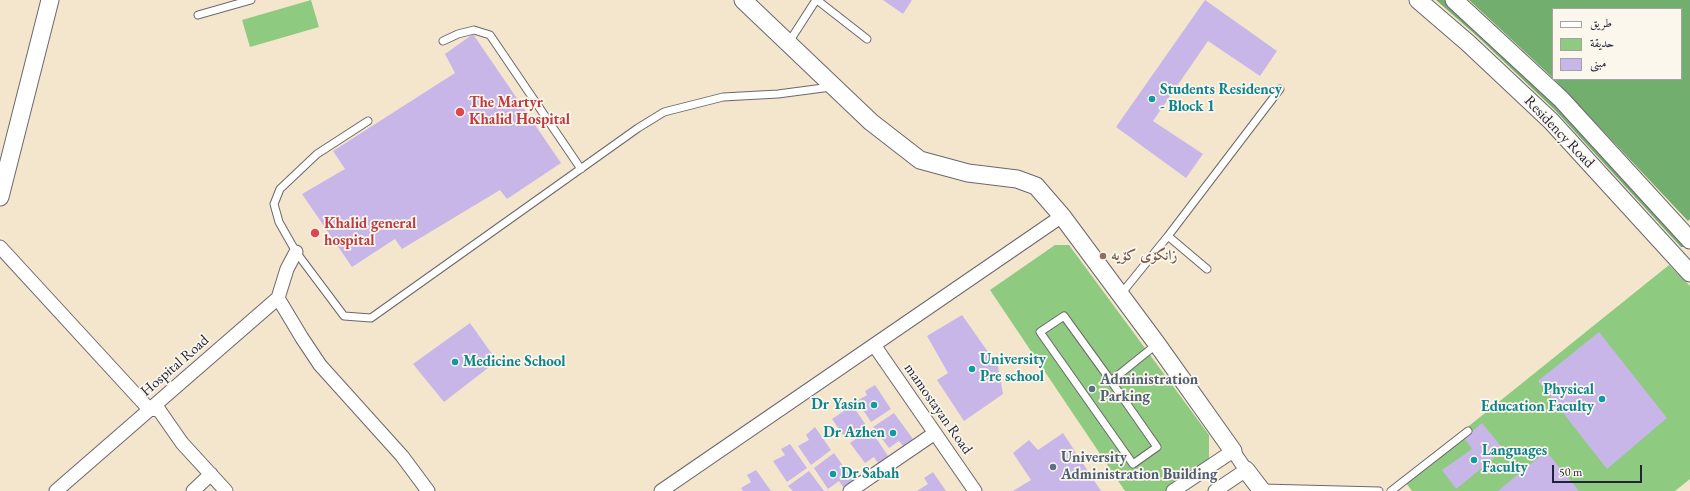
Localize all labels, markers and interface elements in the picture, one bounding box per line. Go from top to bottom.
legend [1552,8,1682,80]
text: طريق [1590,15,1612,31]
text: حديقة [1590,35,1614,51]
text: مبنى [1590,55,1606,71]
place label: Students Residency - Block 1 [1160,81,1282,116]
street label: Residency Road [1520,92,1598,172]
place label: The Martyr Khalid Hospital [469,94,570,129]
marker: Students Residency - Block 1 [1147,94,1157,104]
marker: The Martyr Khalid Hospital [454,106,466,118]
place label: Khalid general hospital [324,215,416,250]
marker: Khalid general hospital [309,227,321,239]
place label: زانکۆی کۆیە [1111,247,1178,265]
marker: زانکۆی کۆیە [1098,251,1108,261]
street label: Hospital Road [137,331,213,401]
place label: University Pre school [980,351,1046,386]
place label: Medicine School [463,353,565,371]
marker: Medicine School [450,357,460,367]
street label: mamostayan Road [900,360,976,458]
marker: University Pre school [967,364,977,374]
place label: Administration Parking [1100,371,1198,406]
place label: Physical Education Faculty [1481,381,1594,416]
marker: Administration Parking [1087,384,1097,394]
marker: Physical Education Faculty [1597,394,1607,404]
place label: Dr Yasin [811,396,866,414]
marker: Dr Yasin [869,400,879,410]
place label: Dr Azhen [823,424,885,442]
marker: Dr Azhen [888,428,898,438]
place label: Languages Faculty [1482,442,1547,477]
place label: University Administration Building [1061,449,1218,484]
marker: Languages Faculty [1469,455,1479,465]
scale bar [1554,457,1644,483]
marker: University Administration Building [1048,462,1058,472]
text: 50 m [1559,464,1582,480]
place label: Dr Sabah [841,465,899,483]
marker: Dr Sabah [828,469,838,479]

